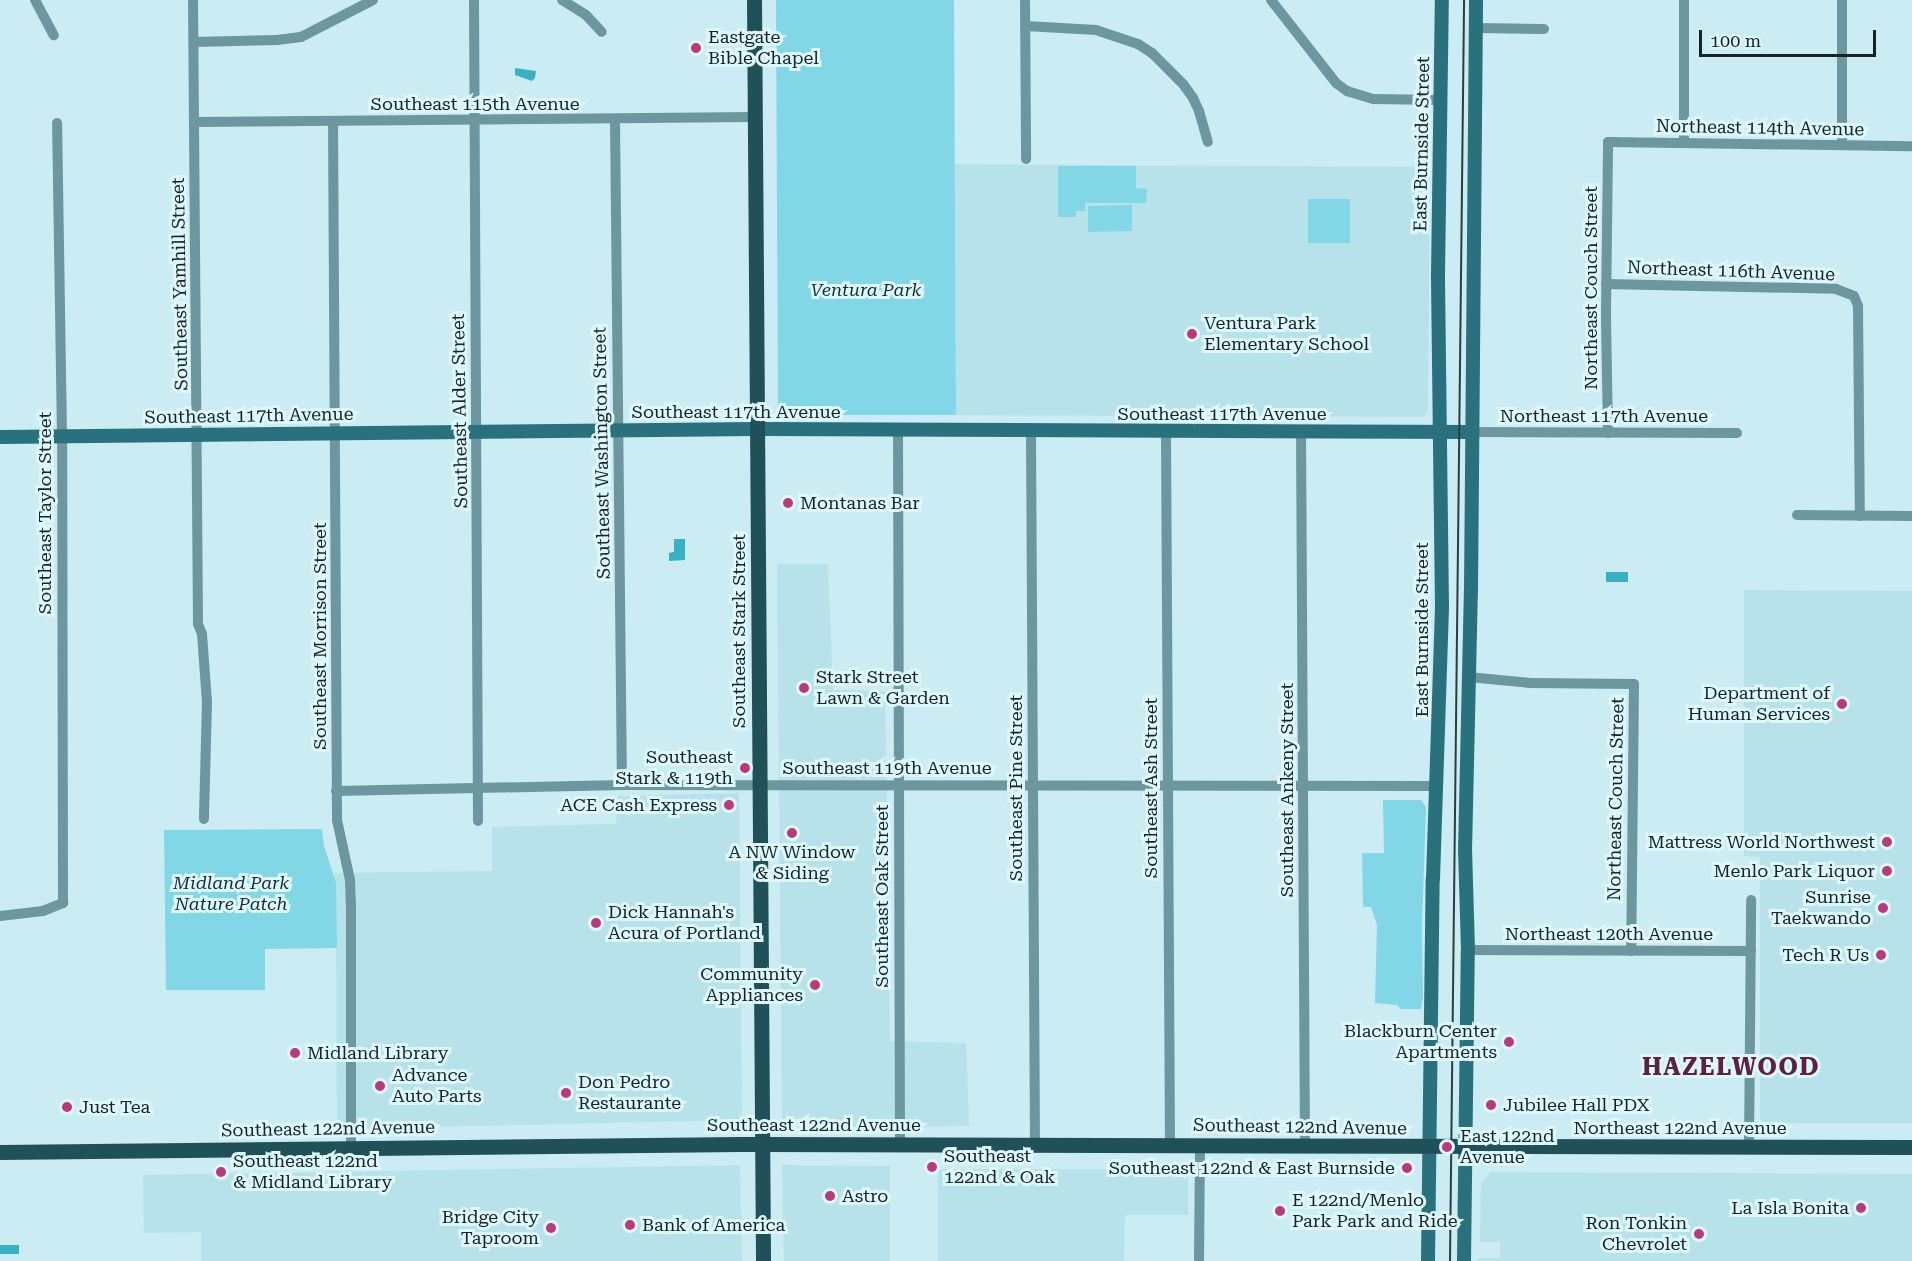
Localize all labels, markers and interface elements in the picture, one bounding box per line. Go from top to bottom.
scale bar [1702,18,1879,56]
place label: Eastgate Bible Chapel [708,27,819,70]
text: 100 m [1710,30,1761,51]
marker: Eastgate Bible Chapel [689,41,703,55]
street label: East Burnside Street [1410,56,1434,232]
street label: Southeast 115th Avenue [370,93,580,115]
street label: Northeast 114th Avenue [1656,115,1864,141]
street label: Southeast Yamhill Street [167,177,193,391]
street label: Northeast Couch Street [1580,186,1602,390]
street label: Northeast 116th Avenue [1627,257,1835,285]
park label: Ventura Park [811,279,921,301]
street label: Southeast Alder Street [448,313,472,509]
place label: Ventura Park Elementary School [1204,313,1369,356]
street label: Southeast Washington Street [589,327,615,579]
marker: Ventura Park Elementary School [1185,327,1199,341]
street label: Southeast 117th Avenue [631,401,841,423]
street label: Southeast 117th Avenue [144,403,354,429]
street label: Southeast 117th Avenue [1117,403,1327,425]
street label: Northeast 117th Avenue [1500,405,1708,427]
street label: Southeast Taylor Street [34,412,56,614]
place label: Montanas Bar [800,492,920,514]
marker: Montanas Bar [781,496,795,510]
street label: Southeast Morrison Street [309,522,331,750]
street label: Southeast Stark Street [728,534,750,728]
street label: East Burnside Street [1411,542,1433,718]
place label: Stark Street Lawn & Garden [816,667,950,710]
marker: Stark Street Lawn & Garden [797,681,811,695]
street label: Southeast Ankeny Street [1276,683,1298,897]
place label: Department of Human Services [1688,683,1830,726]
street label: Southeast Pine Street [1005,695,1027,881]
street label: Northeast Couch Street [1603,697,1629,901]
marker: Department of Human Services [1835,697,1849,711]
street label: Southeast Ash Street [1140,698,1162,878]
place label: Southeast Stark & 119th [616,747,733,789]
street label: Southeast 119th Avenue [782,757,992,779]
marker: Southeast Stark & 119th [738,761,752,775]
place label: ACE Cash Express [561,794,717,816]
marker: ACE Cash Express [722,798,736,812]
street label: Southeast Oak Street [871,804,893,988]
marker: A NW Window & Siding [785,826,799,840]
place label: Mattress World Northwest [1648,831,1875,853]
marker: Mattress World Northwest [1880,835,1894,849]
place label: A NW Window & Siding [728,842,856,884]
place label: Menlo Park Liquor [1713,860,1875,882]
marker: Menlo Park Liquor [1880,864,1894,878]
park label: Midland Park Nature Patch [173,873,289,916]
place label: Sunrise Taekwando [1771,887,1871,930]
marker: Sunrise Taekwando [1876,901,1890,915]
place label: Dick Hannah's Acura of Portland [608,902,761,944]
marker: Dick Hannah's Acura of Portland [589,916,603,930]
street label: Northeast 120th Avenue [1505,923,1713,945]
place label: Tech R Us [1782,944,1869,966]
marker: Tech R Us [1874,948,1888,962]
place label: Community Appliances [700,964,803,1006]
marker: Community Appliances [808,978,822,992]
place label: Blackburn Center Apartments [1344,1021,1497,1064]
marker: Blackburn Center Apartments [1502,1035,1516,1049]
place label: Midland Library [307,1042,448,1064]
marker: Midland Library [288,1046,302,1060]
district label: HAZELWOOD [1642,1054,1820,1082]
place label: Advance Auto Parts [392,1065,482,1108]
place label: Don Pedro Restaurante [578,1072,681,1114]
marker: Advance Auto Parts [373,1079,387,1093]
marker: Don Pedro Restaurante [559,1086,573,1100]
place label: Jubilee Hall PDX [1503,1094,1650,1116]
place label: Just Tea [79,1096,150,1118]
marker: Jubilee Hall PDX [1484,1098,1498,1112]
marker: Just Tea [60,1100,74,1114]
street label: Southeast 122nd Avenue [707,1114,921,1136]
street label: Southeast 122nd Avenue [1193,1114,1407,1140]
street label: Southeast 122nd Avenue [221,1116,435,1142]
street label: Northeast 122nd Avenue [1573,1117,1787,1139]
place label: East 122nd Avenue [1460,1126,1555,1168]
marker: East 122nd Avenue [1438,1138,1456,1156]
place label: Southeast 122nd & Oak [944,1146,1055,1188]
place label: Southeast 122nd & Midland Library [233,1151,392,1194]
place label: Southeast 122nd & East Burnside [1109,1157,1395,1179]
marker: Southeast 122nd & Oak [925,1160,939,1174]
marker: Southeast 122nd & East Burnside [1400,1161,1414,1175]
marker: Southeast 122nd & Midland Library [214,1165,228,1179]
place label: Astro [842,1185,888,1207]
marker: Astro [823,1189,837,1203]
place label: E 122nd/Menlo Park Park and Ride [1292,1190,1458,1232]
place label: La Isla Bonita [1731,1197,1849,1219]
marker: La Isla Bonita [1854,1201,1868,1215]
marker: E 122nd/Menlo Park Park and Ride [1273,1204,1287,1218]
place label: Bridge City Taproom [442,1207,539,1250]
place label: Ron Tonkin Chevrolet [1586,1213,1687,1256]
place label: Bank of America [642,1214,785,1236]
marker: Bank of America [623,1218,637,1232]
marker: Bridge City Taproom [544,1221,558,1235]
marker: Ron Tonkin Chevrolet [1692,1227,1706,1241]

